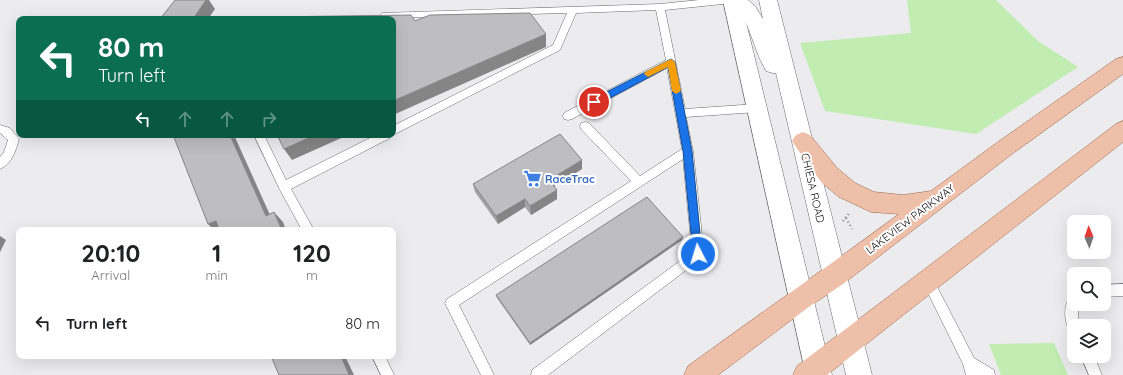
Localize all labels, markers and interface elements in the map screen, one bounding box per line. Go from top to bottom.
text: 80 m [98,29,164,64]
icon: left [32,32,84,84]
text: Turn left [98,64,166,87]
pin [577,85,611,119]
icon: arrive [583,91,605,113]
icon: left [132,108,154,130]
icon: ahead [174,108,196,130]
icon: ahead [216,108,238,130]
icon: right [258,108,280,130]
street label: CHIESA ROAD [798,152,828,224]
supermarket icon: RaceTrac [522,169,542,189]
place label: RaceTrac [545,172,595,186]
street label: LAKEVIEW PARKWAY [863,181,957,257]
north arrow [1067,215,1111,259]
map controls [1067,215,1111,363]
position arrow [677,233,719,275]
text: 20:10 [81,238,140,268]
text: 1 [212,238,221,268]
text: 120 [293,238,331,268]
text: Arrival [91,267,130,283]
text: min [206,267,228,283]
text: m [306,267,318,283]
button: search [1067,267,1111,311]
icon: left [32,312,54,334]
text: Turn left [66,314,128,333]
text: 80 m [345,314,380,333]
button: layers [1067,319,1111,363]

